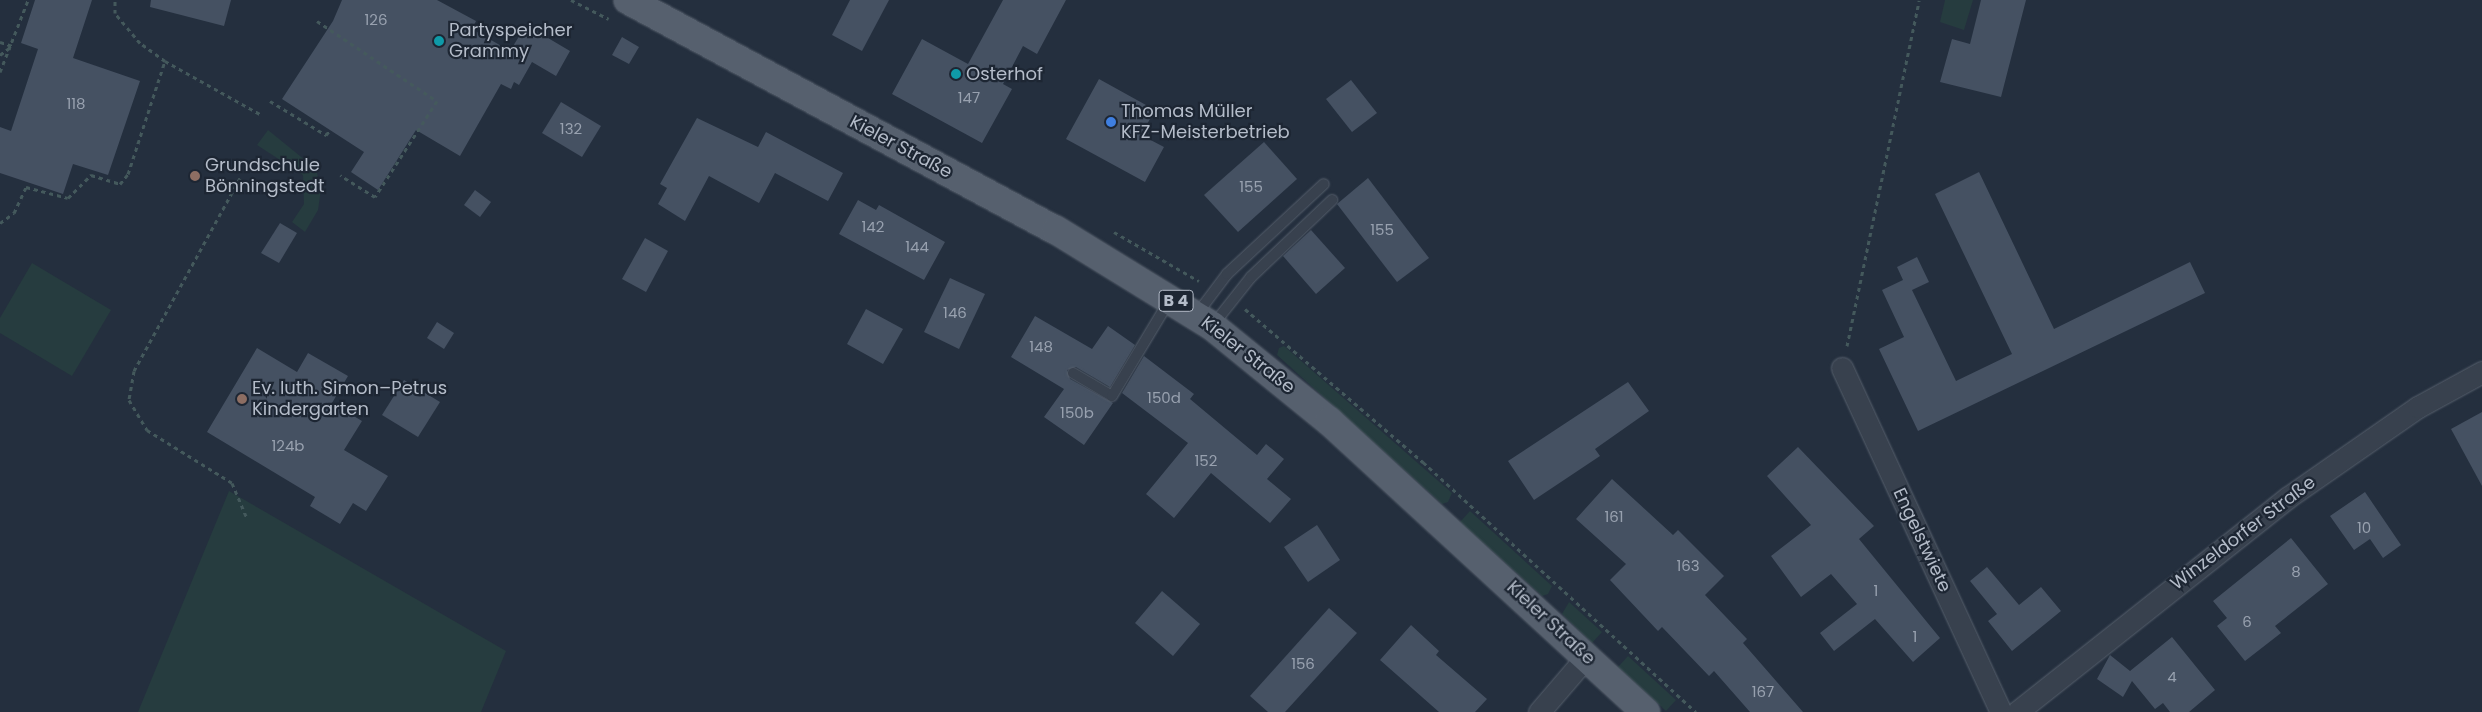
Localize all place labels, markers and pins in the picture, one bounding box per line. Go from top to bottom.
place label: Partyspeicher Grammy [449,20,572,62]
marker: Partyspeicher Grammy [433,35,445,47]
place label: Osterhof [966,63,1043,85]
marker: Osterhof [950,68,962,80]
place label: Thomas Müller KFZ-Meisterbetrieb [1121,101,1290,144]
marker: Thomas Müller KFZ-Meisterbetrieb [1105,116,1117,128]
place label: Grundschule Bönningstedt [205,155,325,198]
marker: Grundschule Bönningstedt [189,170,201,182]
place label: Ev. luth. Simon–Petrus Kindergarten [252,378,447,420]
marker: Ev. luth. Simon–Petrus Kindergarten [236,393,248,405]

